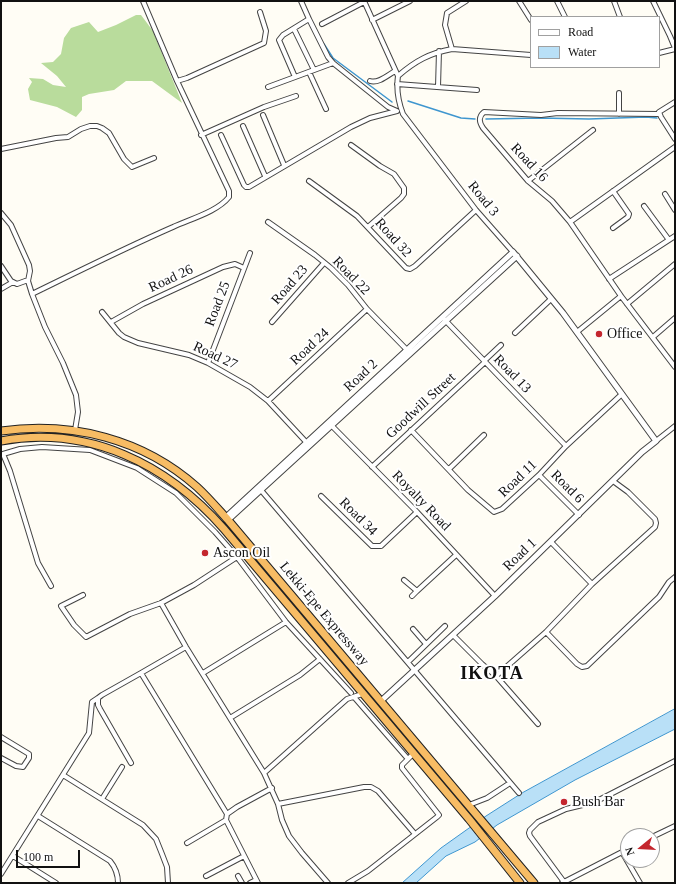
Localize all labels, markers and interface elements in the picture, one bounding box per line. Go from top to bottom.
legend [530,16,660,68]
text: Road [568,25,593,39]
text: Water [568,45,596,59]
street label: Road 16 [507,140,551,186]
street label: Road 3 [464,178,502,220]
street label: Road 32 [371,215,415,261]
street label: Road 22 [329,253,373,299]
street label: Road 26 [146,261,196,297]
street label: Road 23 [268,262,312,308]
street label: Road 25 [202,279,234,329]
street label: Road 24 [287,325,333,369]
place label: Office [607,326,642,342]
marker: Office [594,329,604,339]
street label: Road 27 [190,338,240,374]
street label: Road 13 [490,351,534,397]
street label: Road 2 [341,356,381,396]
street label: Goodwill Street [383,369,459,443]
street label: Road 11 [495,457,541,501]
street label: Royalty Road [388,467,454,535]
street label: Road 6 [547,467,587,507]
street label: Road 34 [335,494,381,540]
street label: Road 1 [500,535,540,575]
place label: Ascon Oil [213,545,270,561]
marker: Ascon Oil [200,548,210,558]
street label: Lekki-Epe Expressway [276,559,372,669]
district label: IKOTA [460,663,524,685]
place label: Bush Bar [572,794,624,810]
marker: Bush Bar [559,797,569,807]
north arrow [620,828,660,868]
scale bar [18,842,82,868]
text: N [623,846,636,857]
text: 100 m [23,850,53,864]

